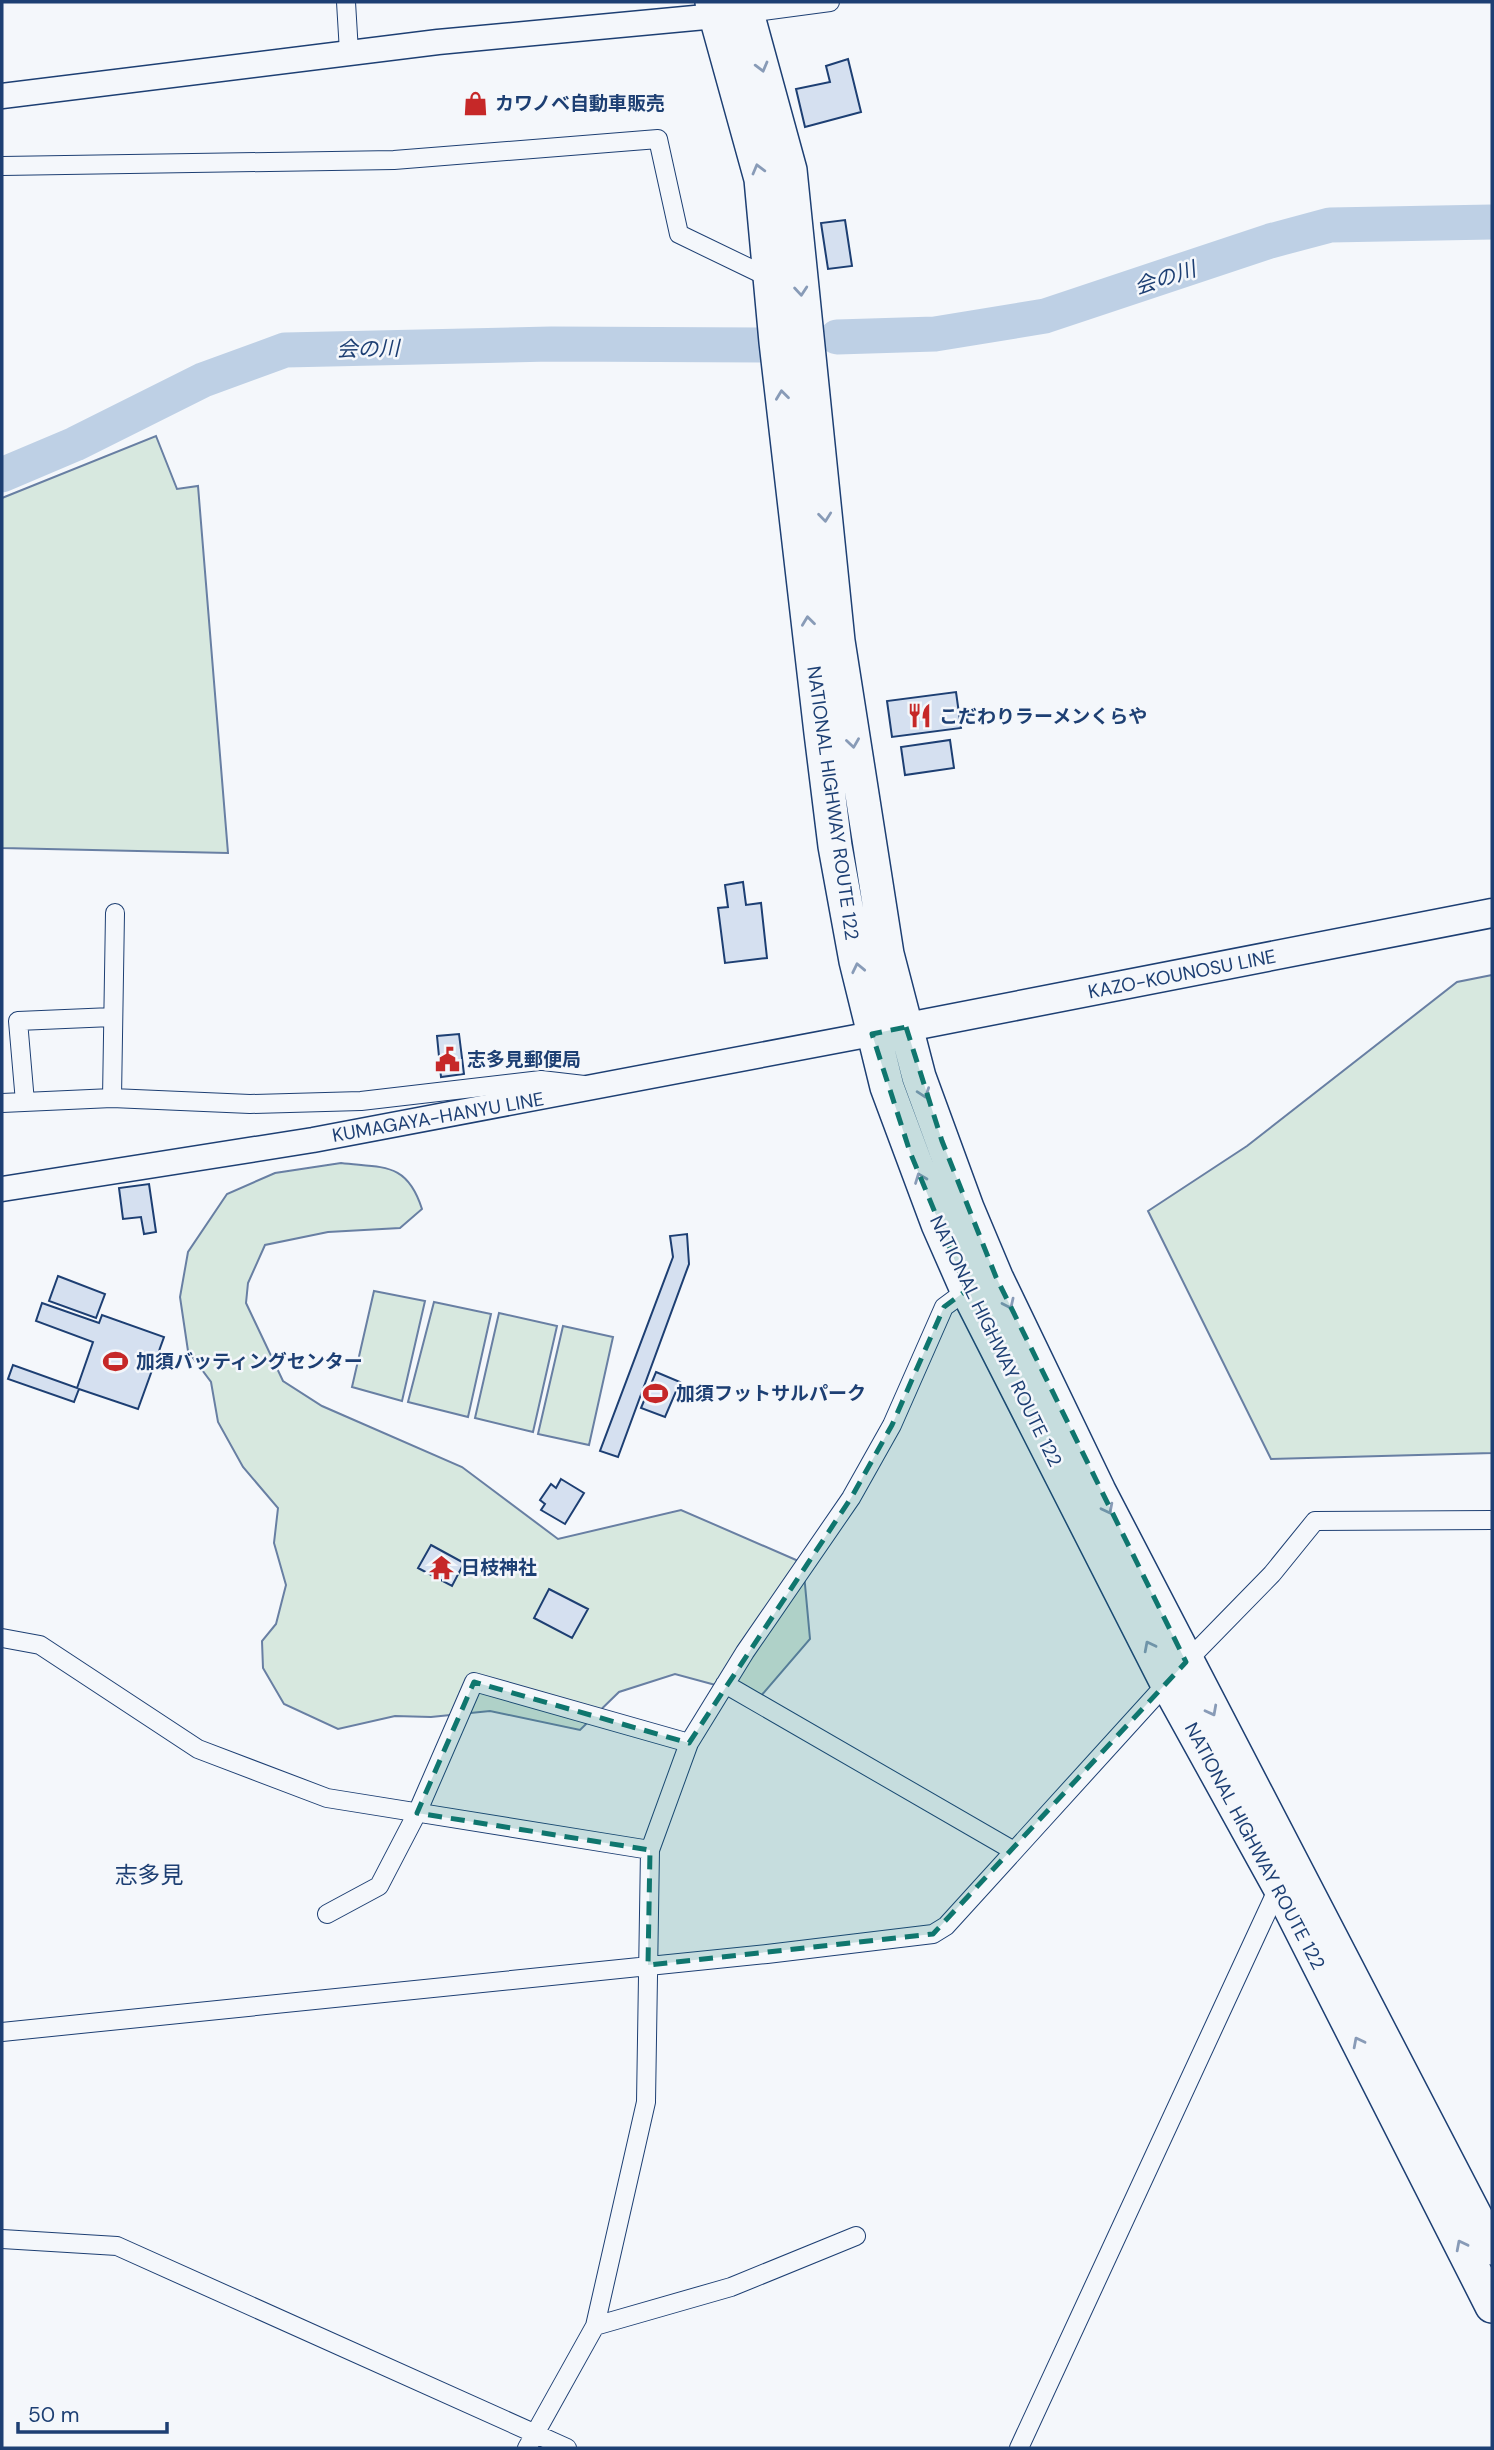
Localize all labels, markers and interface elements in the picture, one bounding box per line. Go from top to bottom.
one-way arrow [754,61,768,73]
shop icon: カワノベ自動車販売 [461,89,489,117]
place label: カワノベ自動車販売 [495,91,665,116]
one-way arrow [752,163,766,175]
water label: 会の川 [1131,254,1201,301]
one-way arrow [793,286,808,297]
water label: 会の川 [336,334,402,364]
one-way arrow [775,389,790,401]
one-way arrow [817,512,832,523]
one-way arrow [801,615,816,626]
street label: NATIONAL HIGHWAY ROUTE 122 [801,664,865,942]
restaurant icon: こだわりラーメンくらや [905,702,933,730]
place label: こだわりラーメンくらや [939,704,1147,729]
one-way arrow [846,737,861,749]
street label: KAZO-KOUNOSU LINE [1086,944,1278,1004]
one-way arrow [851,962,866,974]
public building icon: 志多見郵便局 [433,1045,461,1073]
place label: 志多見郵便局 [467,1047,581,1072]
street label: KUMAGAYA-HANYU LINE [330,1086,546,1148]
one-way arrow [916,1086,930,1098]
one-way arrow [914,1172,928,1184]
street label: NATIONAL HIGHWAY ROUTE 122 [924,1211,1068,1471]
one-way arrow [1000,1297,1014,1309]
sports icon: 加須バッティングセンター [102,1347,130,1375]
place label: 加須バッティングセンター [136,1349,363,1374]
sports icon: 加須フットサルパーク [642,1379,670,1407]
place label: 加須フットサルパーク [676,1381,866,1406]
one-way arrow [1100,1502,1114,1514]
temple icon: 日枝神社 [427,1553,455,1581]
place label: 日枝神社 [461,1555,537,1580]
one-way arrow [1143,1641,1157,1653]
one-way arrow [1204,1704,1217,1716]
street label: NATIONAL HIGHWAY ROUTE 122 [1179,1718,1331,1974]
district label: 志多見 [115,1860,184,1890]
one-way arrow [1352,2037,1366,2049]
one-way arrow [1456,2240,1469,2252]
scale bar [18,2390,166,2434]
text: 50 m [28,2401,79,2429]

